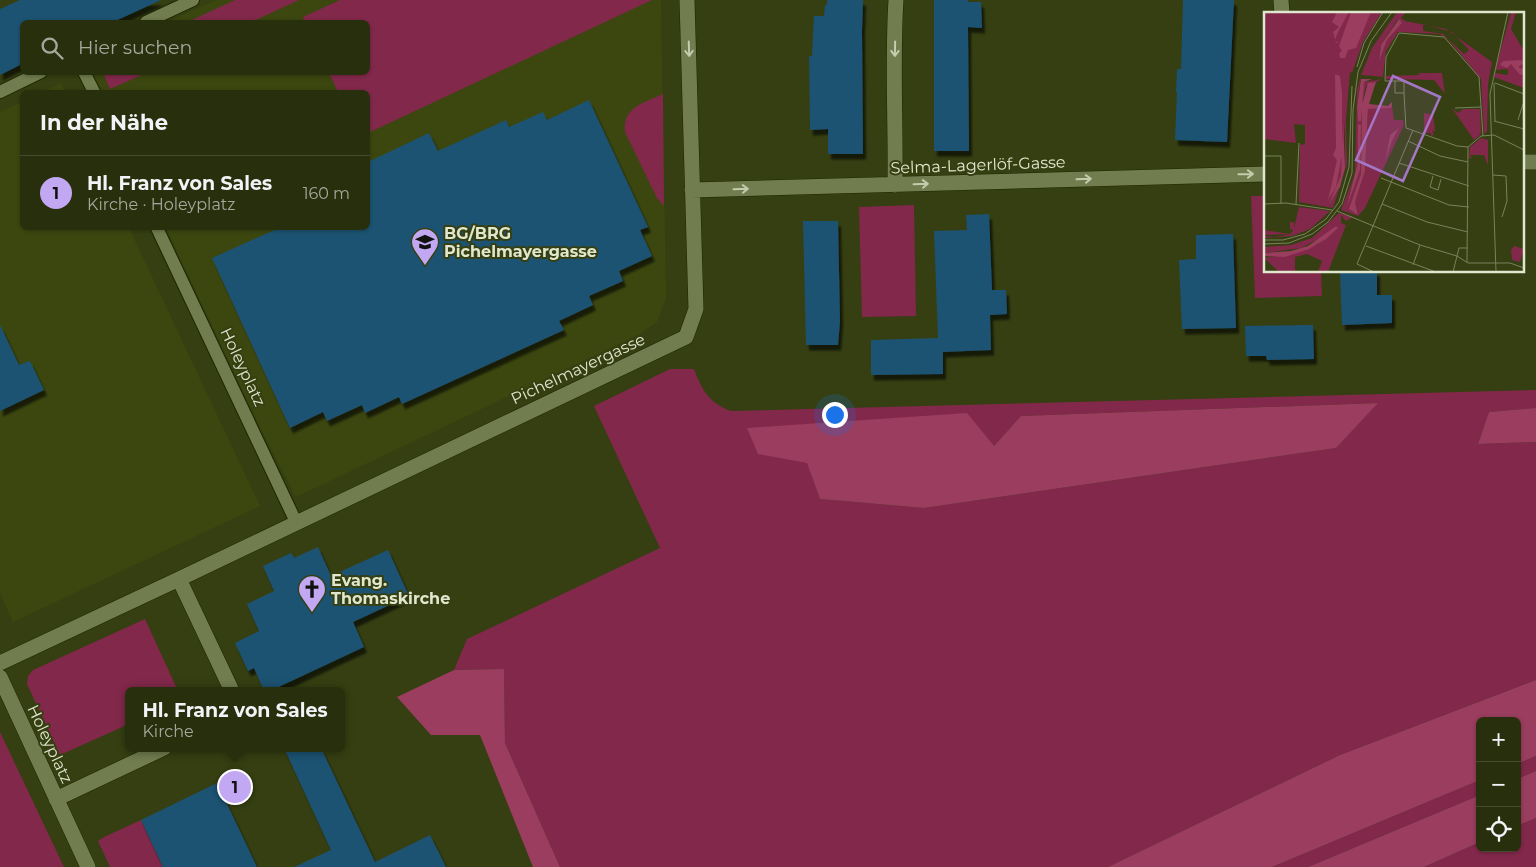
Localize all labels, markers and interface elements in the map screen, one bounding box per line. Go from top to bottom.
inset map [1264,12,1524,272]
search box [20,20,370,75]
icon: search [38,34,66,62]
text: Hier suchen [78,36,192,59]
one-way arrow [684,40,694,56]
one-way arrow [890,40,900,56]
text: In der Nähe [40,110,168,135]
street label: Selma-Lagerlöf-Gasse [890,152,1066,178]
one-way arrow [1238,169,1254,179]
text: Hl. Franz von Sales [87,172,272,195]
one-way arrow [1075,174,1091,184]
one-way arrow [913,179,929,188]
text: 1 [53,184,59,203]
text: 160 m [303,184,350,203]
one-way arrow [732,184,749,194]
text: Kirche · Holeyplatz [87,195,236,214]
place label: BG/BRG Pichelmayergasse [444,224,597,261]
school or university icon: BG/BRG Pichelmayergasse [410,227,440,266]
street label: Holeyplatz [216,325,270,409]
street label: Pichelmayergasse [508,330,648,408]
your location [822,402,848,428]
place label: Evang. Thomaskirche [331,571,450,608]
church icon: Evang. Thomaskirche [297,574,327,613]
popup [125,687,345,752]
text: Hl. Franz von Sales [142,699,328,722]
street label: Holeyplatz [23,702,77,786]
map controls [1476,717,1521,852]
button: + [1476,717,1521,762]
text: Kirche [142,722,194,741]
button: − [1476,762,1521,807]
pin: 1 [219,768,251,806]
button: locate [1476,807,1521,852]

